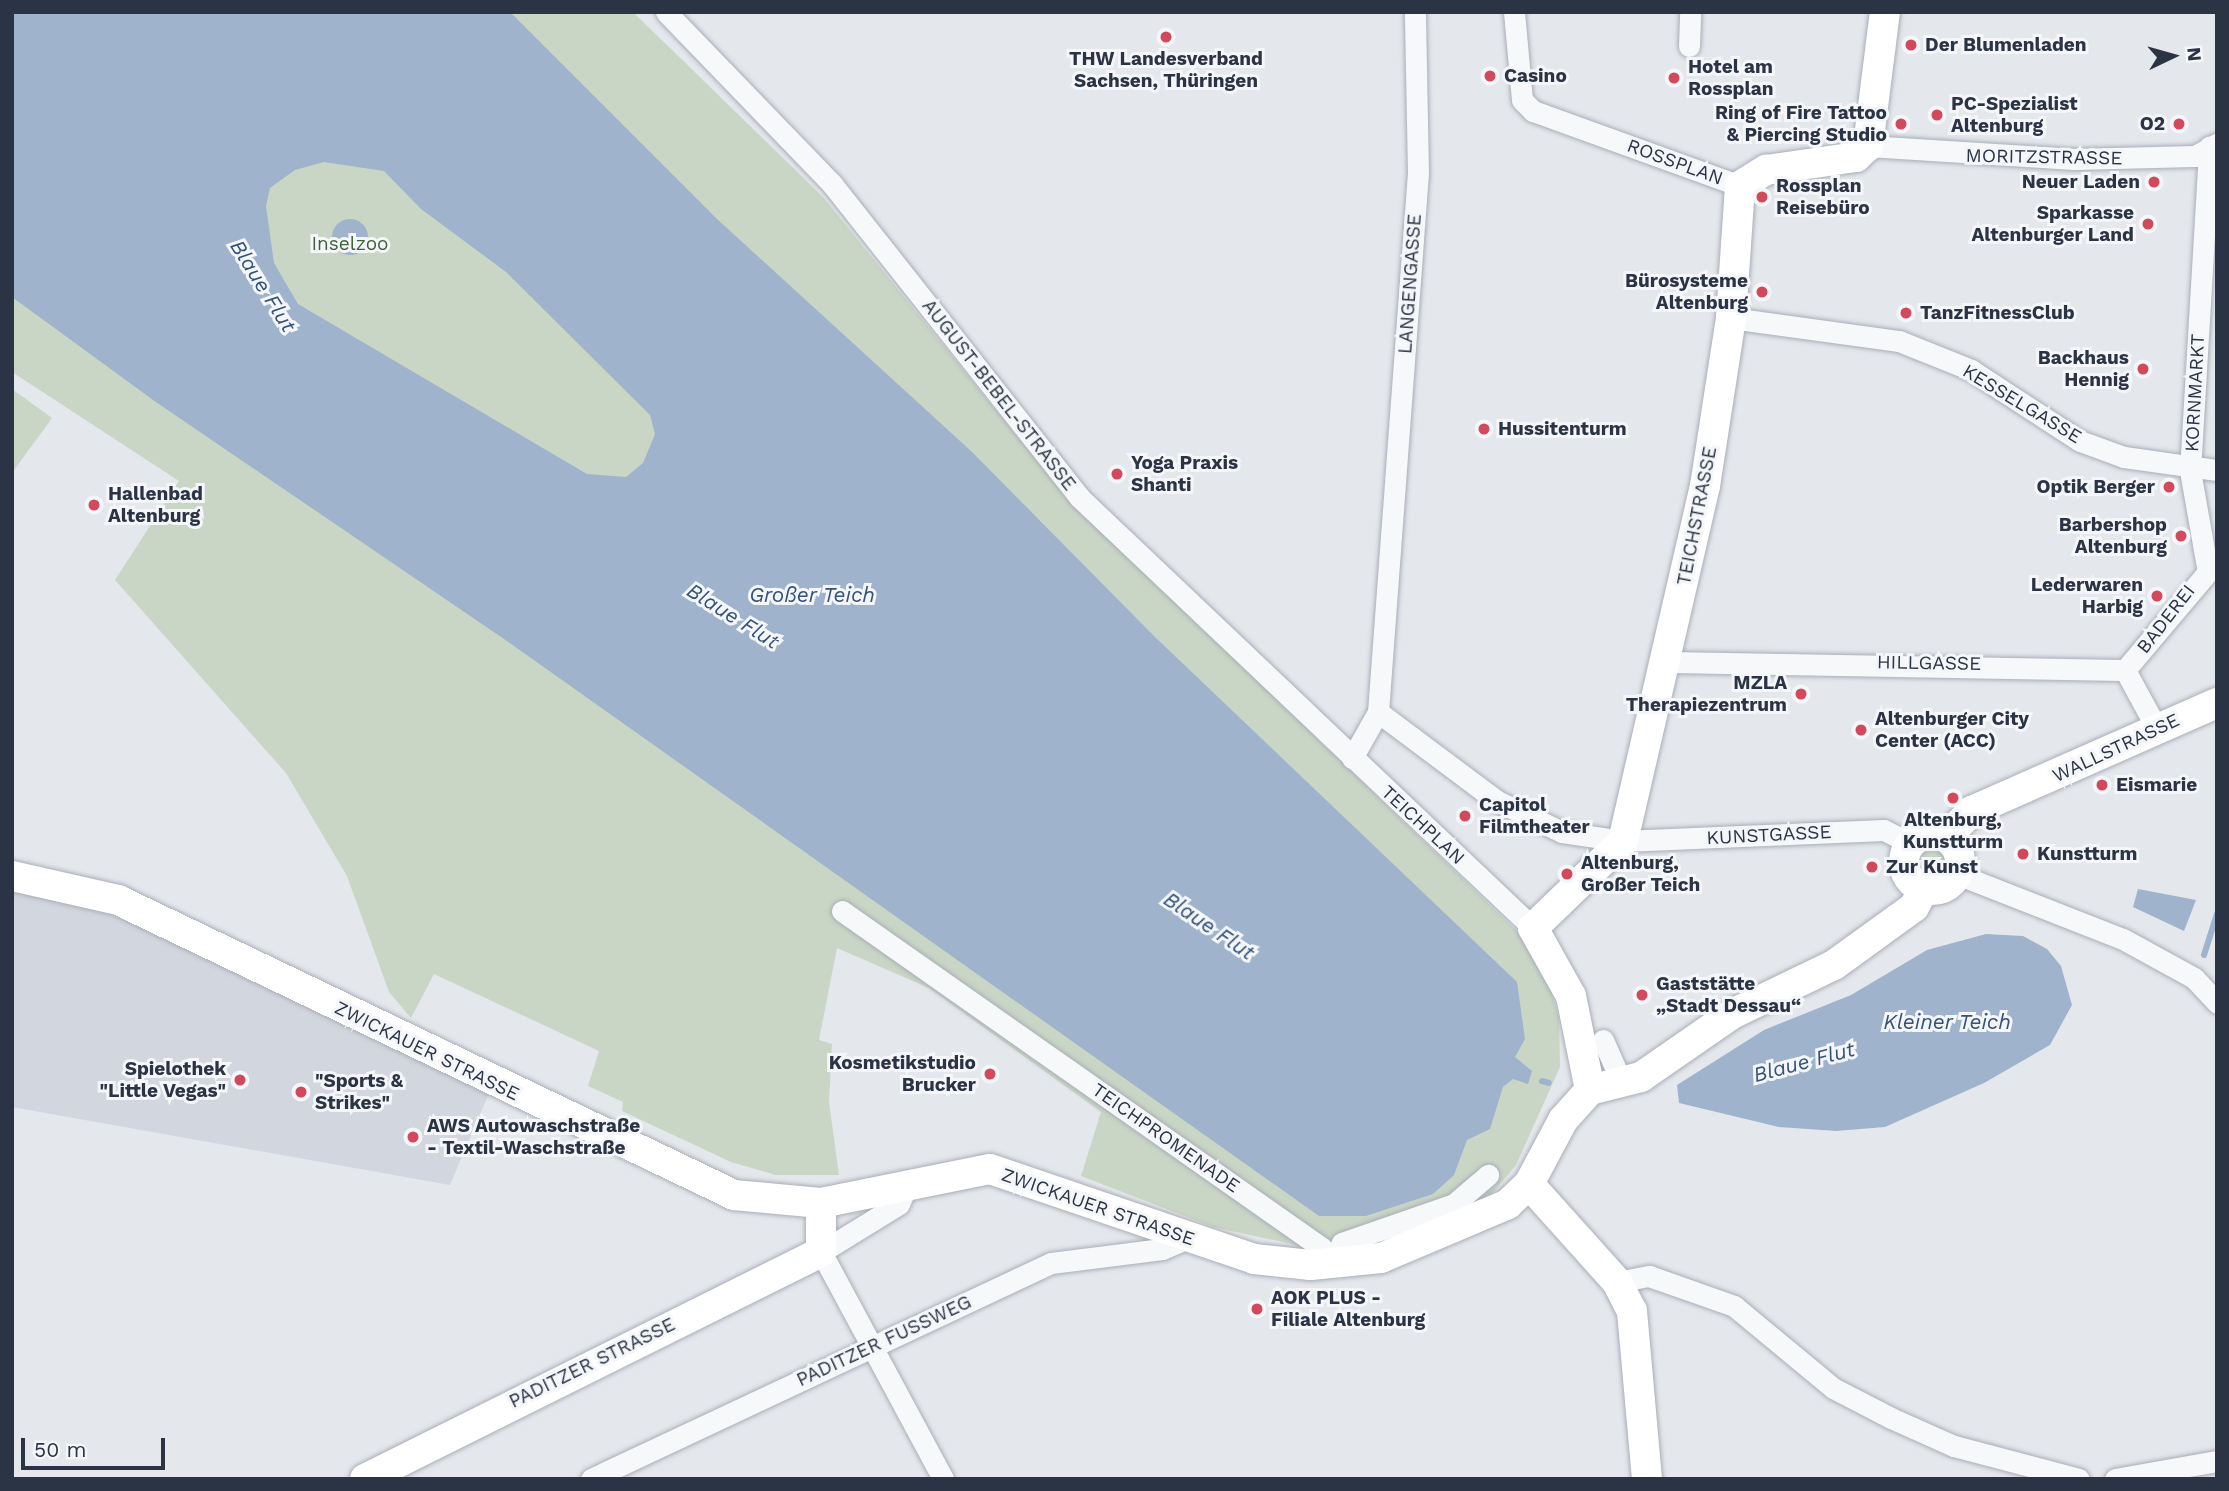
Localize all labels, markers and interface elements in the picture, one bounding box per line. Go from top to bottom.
north arrow [2138,21,2208,91]
marker: THW Landesverband Sachsen, Thüringen [1158,29,1174,45]
place label: Der Blumenladen [1925,34,2087,56]
marker: Der Blumenladen [1903,37,1919,53]
text: N [2182,46,2206,62]
place label: THW Landesverband Sachsen, Thüringen [1069,48,1263,92]
place label: Hotel am Rossplan [1688,56,1774,100]
place label: Casino [1504,65,1567,87]
marker: Casino [1482,68,1498,84]
marker: Hotel am Rossplan [1666,70,1682,86]
place label: PC-Spezialist Altenburg [1951,93,2078,137]
place label: Ring of Fire Tattoo & Piercing Studio [1714,102,1887,146]
marker: PC-Spezialist Altenburg [1929,107,1945,123]
place label: O2 [2140,113,2165,135]
marker: Ring of Fire Tattoo & Piercing Studio [1893,116,1909,132]
marker: O2 [2171,116,2187,132]
street label: ROSSPLAN [1624,134,1726,190]
street label: MORITZSTRASSE [1965,144,2123,170]
place label: Neuer Laden [2022,171,2140,193]
marker: Neuer Laden [2146,174,2162,190]
place label: Rossplan Reisebüro [1776,175,1870,219]
marker: Rossplan Reisebüro [1754,189,1770,205]
place label: Sparkasse Altenburger Land [1971,202,2134,246]
street label: LANGENGASSE [1394,213,1426,355]
marker: Sparkasse Altenburger Land [2140,216,2156,232]
park label: Inselzoo [312,233,388,255]
water label: Blaue Flut [225,235,301,337]
place label: Bürosysteme Altenburg [1625,270,1748,314]
marker: Bürosysteme Altenburg [1754,284,1770,300]
street label: AUGUST-BEBEL-STRASSE [917,295,1081,495]
place label: TanzFitnessClub [1920,302,2075,324]
marker: TanzFitnessClub [1898,305,1914,321]
street label: KORNMARKT [2181,333,2209,453]
place label: Backhaus Hennig [2038,347,2129,391]
street label: KESSELGASSE [1958,360,2086,448]
marker: Backhaus Hennig [2135,361,2151,377]
place label: Hussitenturm [1498,418,1627,440]
marker: Hussitenturm [1476,421,1492,437]
street label: TEICHSTRASSE [1672,445,1722,587]
place label: Yoga Praxis Shanti [1131,452,1238,496]
marker: Yoga Praxis Shanti [1109,466,1125,482]
place label: Optik Berger [2036,476,2155,498]
marker: Optik Berger [2161,479,2177,495]
place label: Hallenbad Altenburg [108,483,203,527]
marker: Hallenbad Altenburg [86,497,102,513]
place label: Barbershop Altenburg [2059,514,2167,558]
marker: Barbershop Altenburg [2173,528,2189,544]
place label: Lederwaren Harbig [2031,574,2143,618]
water label: Blaue Flut [682,578,784,654]
street label: BADEREI [2132,580,2200,658]
water label: Großer Teich [749,582,875,608]
marker: Lederwaren Harbig [2149,588,2165,604]
street label: HILLGASSE [1877,651,1981,675]
place label: MZLA Therapiezentrum [1626,672,1787,716]
marker: MZLA Therapiezentrum [1793,686,1809,702]
place label: Altenburger City Center (ACC) [1875,708,2029,752]
street label: WALLSTRASSE [2049,709,2183,787]
marker: Altenburger City Center (ACC) [1853,722,1869,738]
place label: Eismarie [2116,774,2197,796]
marker: Eismarie [2094,777,2110,793]
street label: TEICHPLAN [1377,781,1469,869]
marker: Altenburg, Kunstturm [1945,790,1961,806]
place label: Capitol Filmtheater [1479,794,1590,838]
marker: Capitol Filmtheater [1457,808,1473,824]
place label: Altenburg, Kunstturm [1903,809,2003,853]
street label: KUNSTGASSE [1706,820,1832,850]
place label: Kunstturm [2037,843,2137,865]
marker: Kunstturm [2015,846,2031,862]
place label: Altenburg, Großer Teich [1581,852,1701,896]
place label: Zur Kunst [1886,856,1978,878]
marker: Zur Kunst [1864,859,1880,875]
marker: Altenburg, Großer Teich [1559,866,1575,882]
water label: Blaue Flut [1159,887,1259,965]
place label: Gaststätte „Stadt Dessau“ [1656,973,1801,1017]
marker: Gaststätte „Stadt Dessau“ [1634,987,1650,1003]
street label: ZWICKAUER STRASSE [331,996,523,1106]
water label: Kleiner Teich [1883,1009,2011,1035]
water label: Blaue Flut [1751,1036,1857,1088]
place label: Kosmetikstudio Brucker [829,1052,976,1096]
place label: Spielothek "Little Vegas" [99,1058,226,1102]
marker: Kosmetikstudio Brucker [982,1066,998,1082]
place label: "Sports & Strikes" [315,1070,403,1114]
marker: Spielothek "Little Vegas" [232,1072,248,1088]
street label: TEICHPROMENADE [1088,1078,1244,1198]
marker: "Sports & Strikes" [293,1084,309,1100]
place label: AWS Autowaschstraße - Textil-Waschstraße [427,1115,641,1159]
marker: AWS Autowaschstraße - Textil-Waschstraße [405,1129,421,1145]
street label: ZWICKAUER STRASSE [998,1163,1198,1251]
place label: AOK PLUS - Filiale Altenburg [1271,1287,1426,1331]
street label: PADITZER FUSSWEG [793,1290,975,1392]
marker: AOK PLUS - Filiale Altenburg [1249,1301,1265,1317]
street label: PADITZER STRASSE [505,1313,679,1413]
scale bar [24,1424,168,1468]
text: 50 m [34,1437,86,1462]

